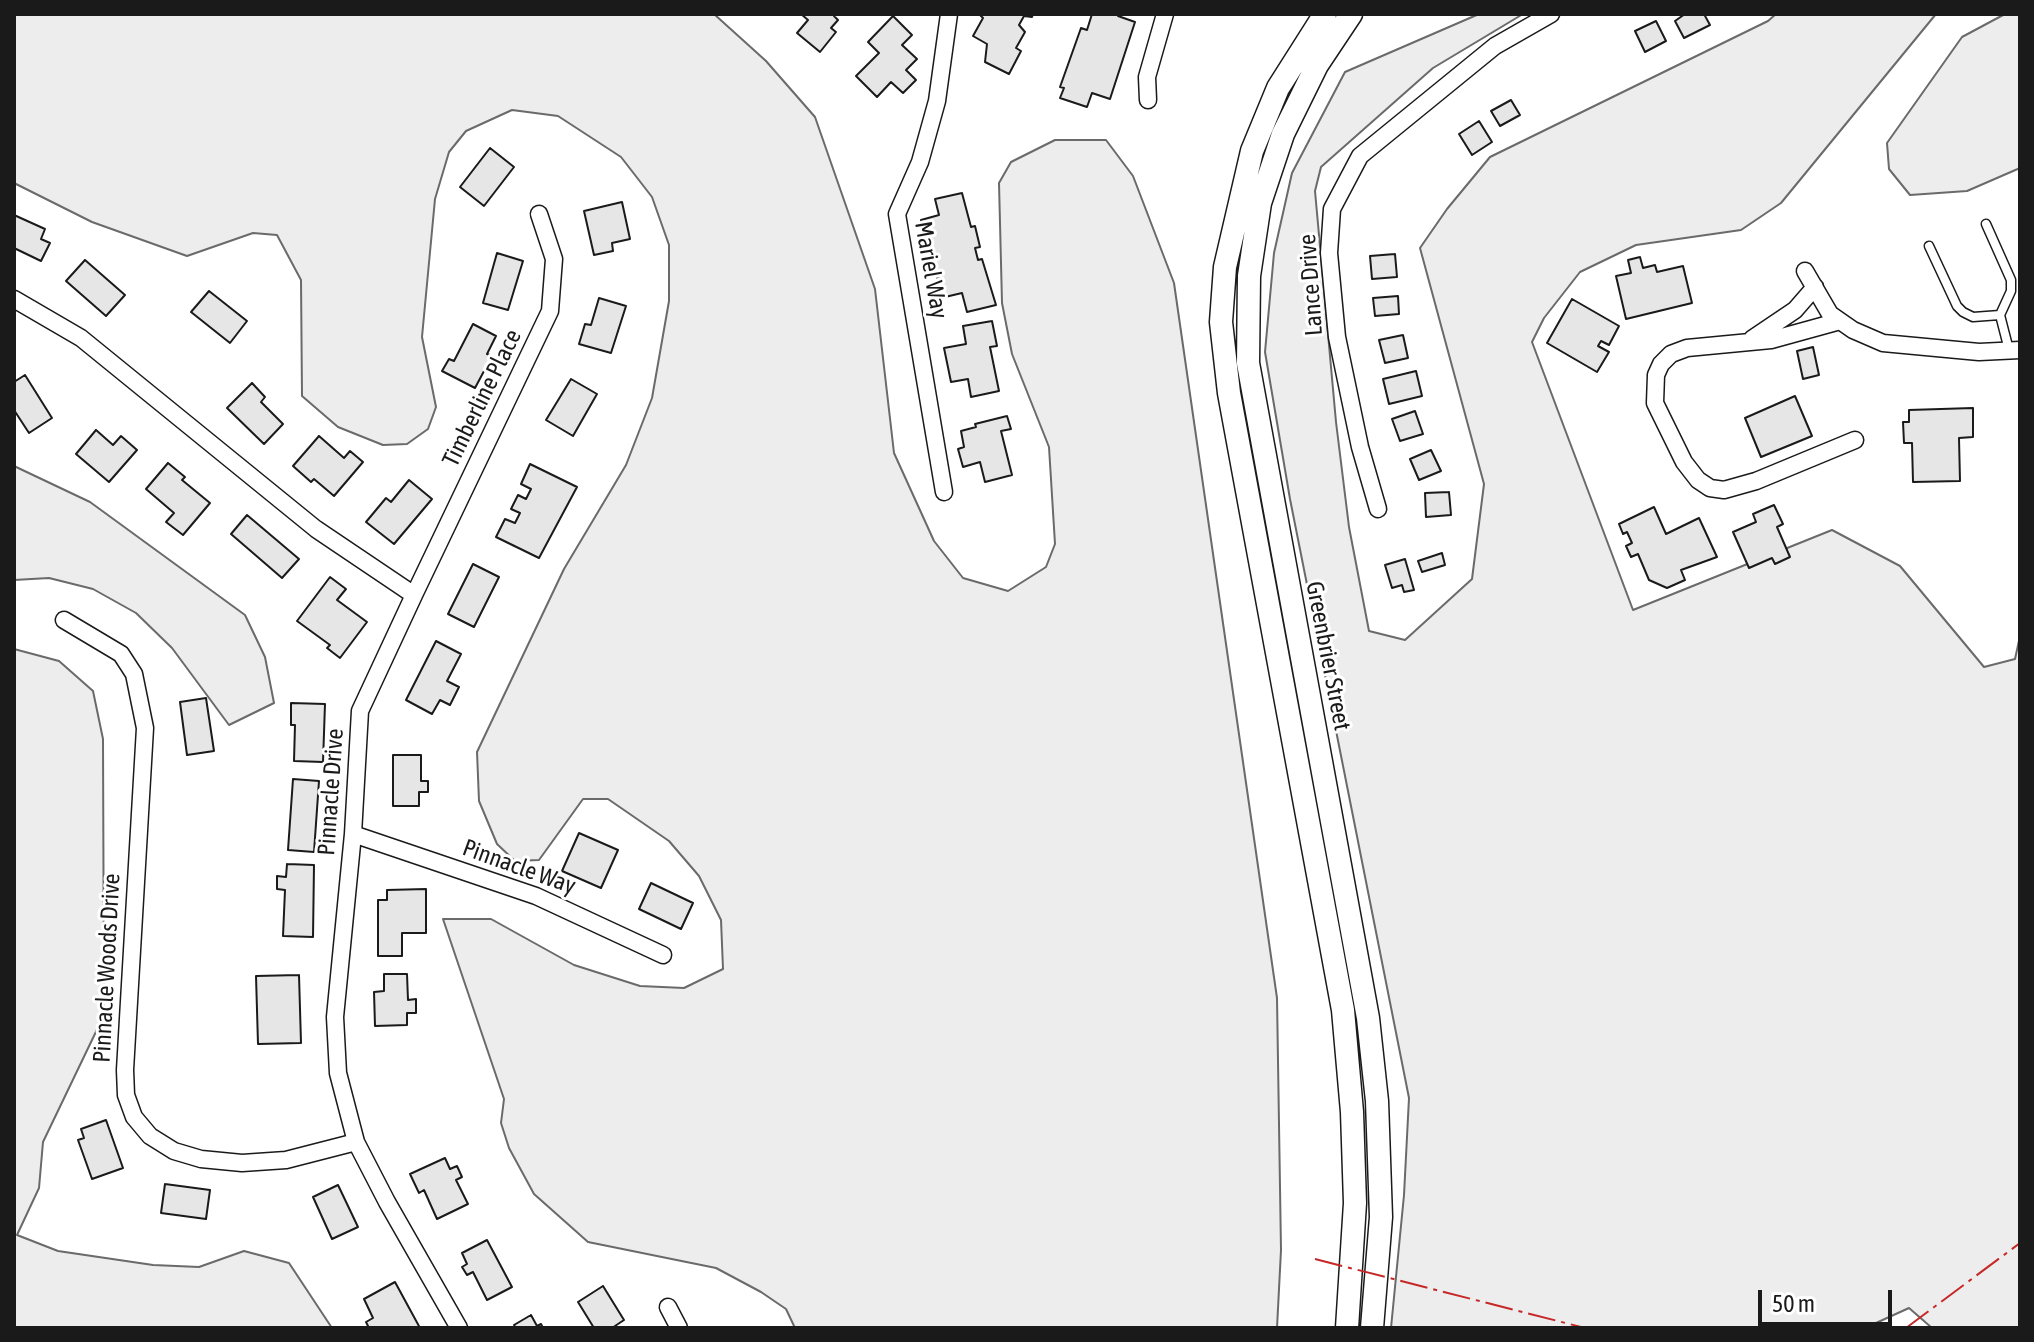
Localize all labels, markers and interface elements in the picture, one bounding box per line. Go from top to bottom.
street label: Mariel Way [908,219,954,321]
street label: Lance Drive [1293,233,1329,337]
street label: Timberline Place [436,325,528,471]
street label: Greenbrier Street [1299,579,1357,733]
street label: Pinnacle Drive [312,728,350,856]
street label: Pinnacle Way [459,833,579,901]
street label: Pinnacle Woods Drive [88,873,126,1063]
scale bar [1762,1274,1896,1324]
text: 50 m [1772,1290,1815,1317]

